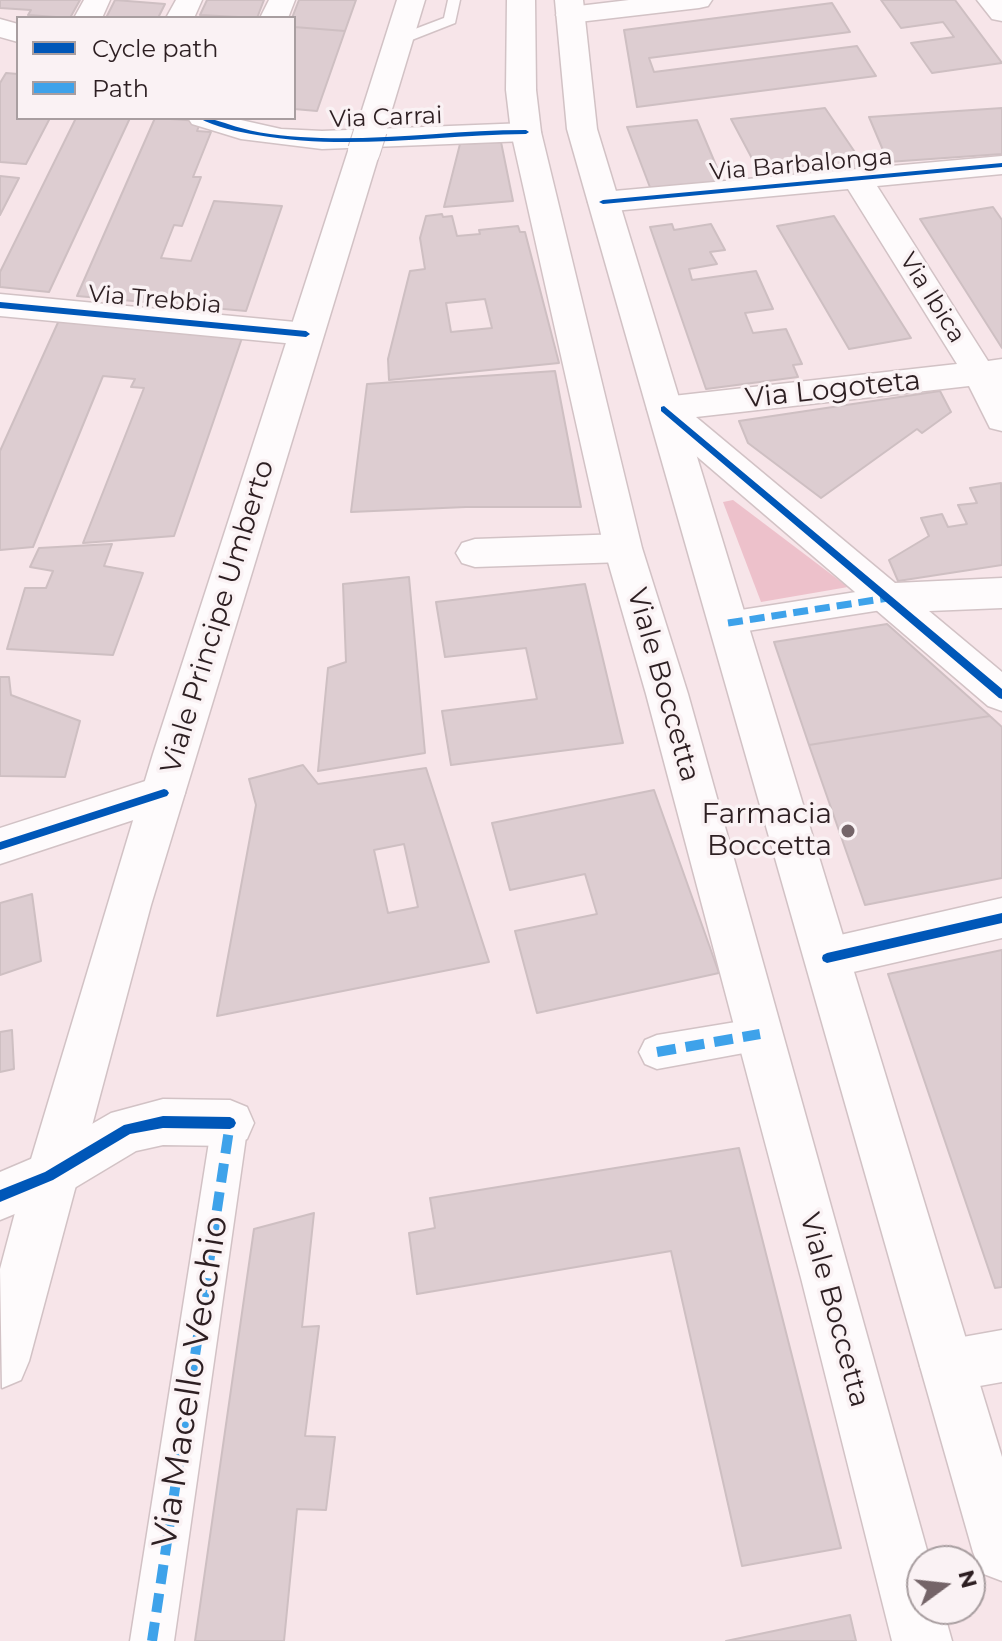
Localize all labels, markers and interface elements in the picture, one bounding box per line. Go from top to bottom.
legend [16,16,296,120]
text: Cycle path [92,34,219,63]
text: Path [92,74,149,103]
street label: Via Carrai [329,102,443,134]
street label: Via Barbalonga [708,143,894,187]
street label: Via Ibica [893,248,971,348]
street label: Via Trebbia [87,280,223,320]
street label: Via Logoteta [744,364,922,416]
street label: Viale Principe Umberto [154,456,282,778]
street label: Viale Boccetta [619,584,707,786]
place label: Farmacia Boccetta [702,798,832,864]
marker: Farmacia Boccetta [839,822,857,840]
street label: Viale Boccetta [792,1209,876,1411]
street label: Via Macello Vecchio [145,1213,237,1551]
north arrow [906,1545,986,1625]
text: N [952,1567,983,1591]

